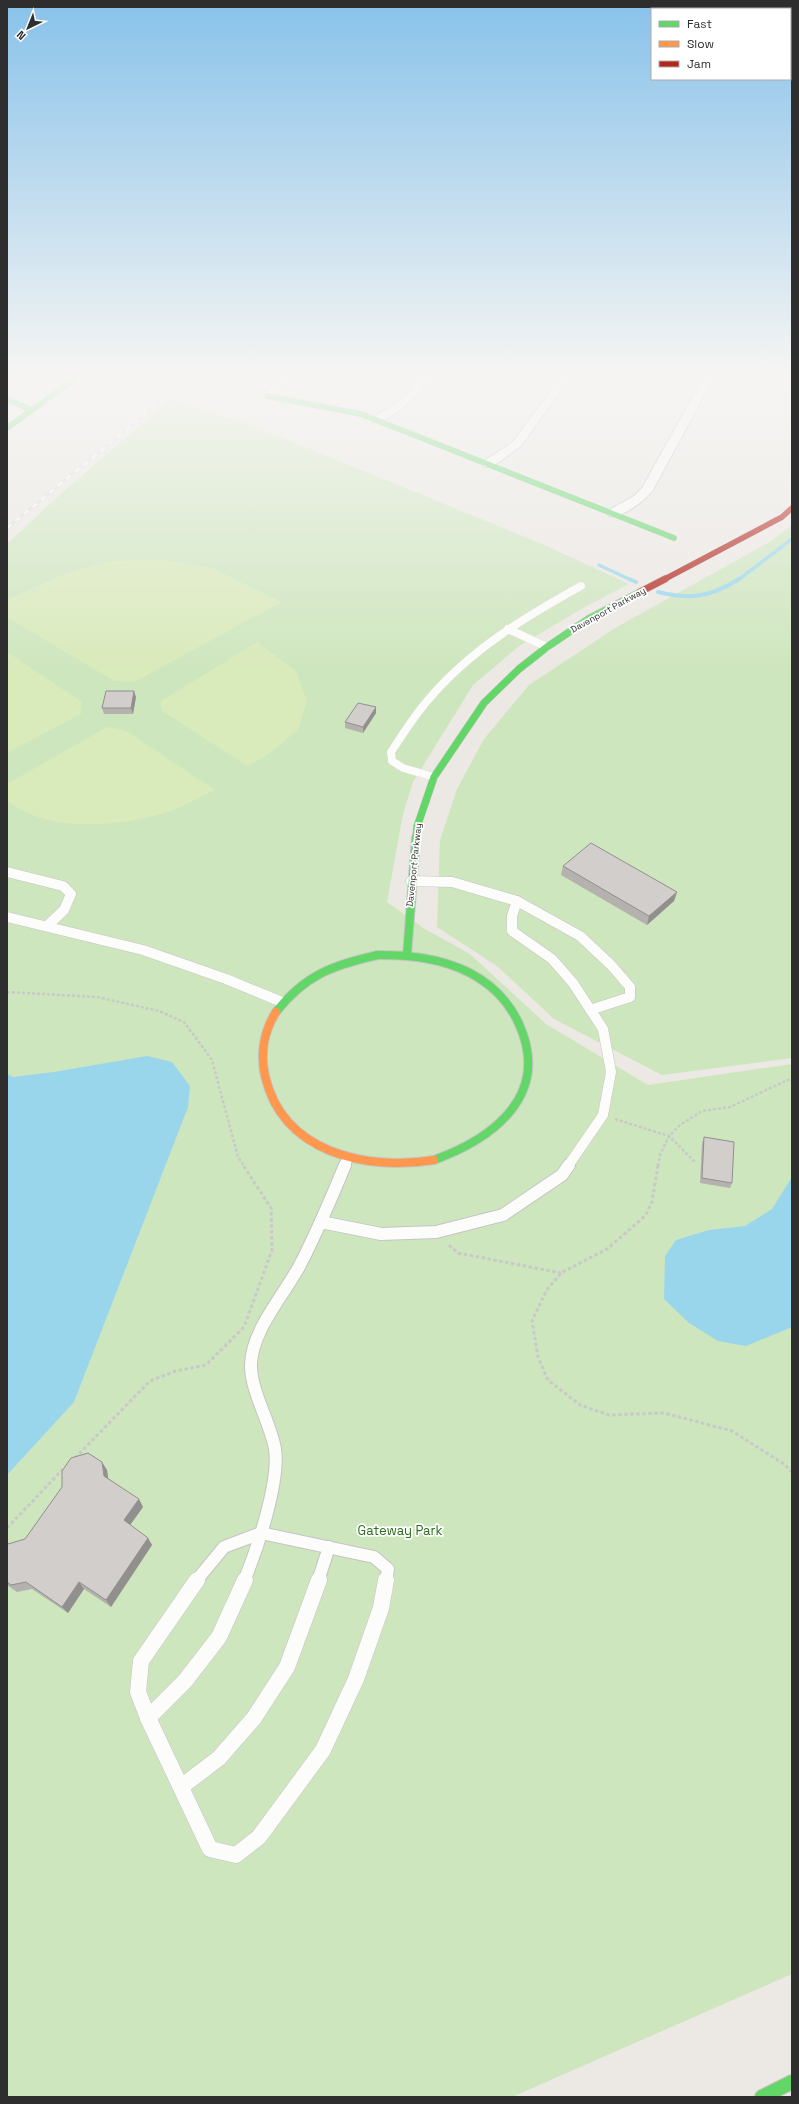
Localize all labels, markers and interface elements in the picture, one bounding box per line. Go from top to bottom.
north arrow [8,8,48,48]
legend [651,8,791,80]
text: Fast [687,16,712,32]
text: N [14,28,29,43]
text: Slow [687,36,714,52]
text: Jam [687,56,711,72]
street label: Davenport Parkway [568,584,648,636]
street label: Davenport Parkway [404,823,424,907]
park label: Gateway Park [358,1522,442,1539]

